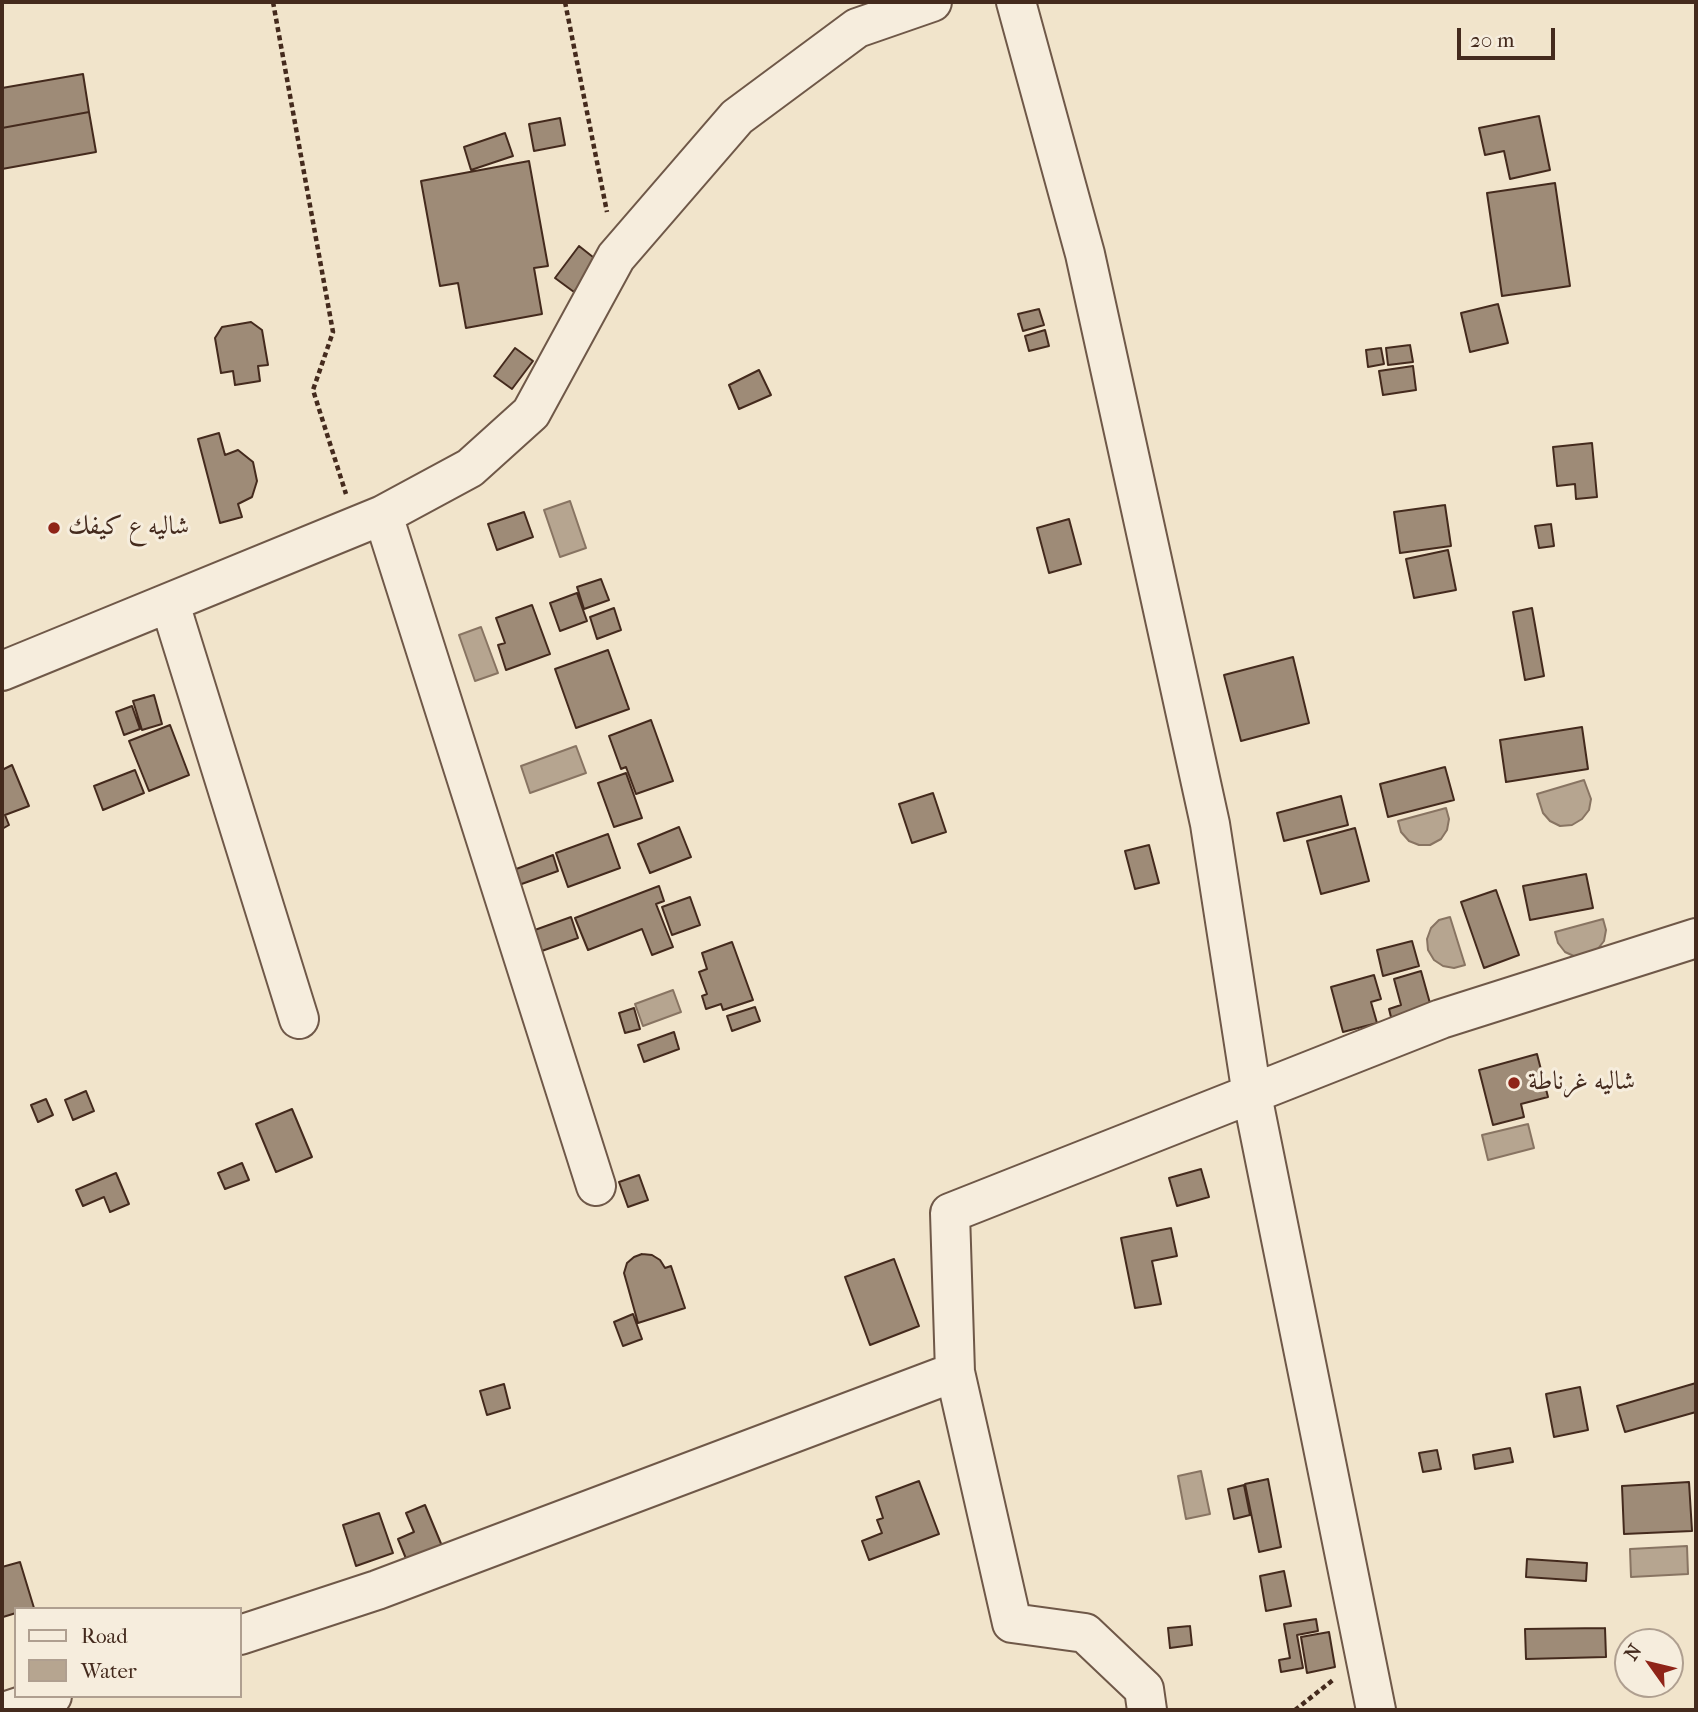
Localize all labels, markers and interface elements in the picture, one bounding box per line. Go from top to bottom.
scale bar [1460,14,1558,58]
text: 20 m [1470,28,1514,52]
place label: شاليه ع كيفك [68,512,189,544]
marker: شاليه ع كيفك [46,520,62,536]
place label: شاليه غرناطة [1528,1067,1635,1099]
marker: شاليه غرناطة [1506,1075,1522,1091]
legend [14,1607,242,1698]
text: Road [81,1624,128,1648]
north arrow [1614,1628,1684,1698]
text: N [1620,1640,1646,1665]
text: Water [81,1659,137,1683]

